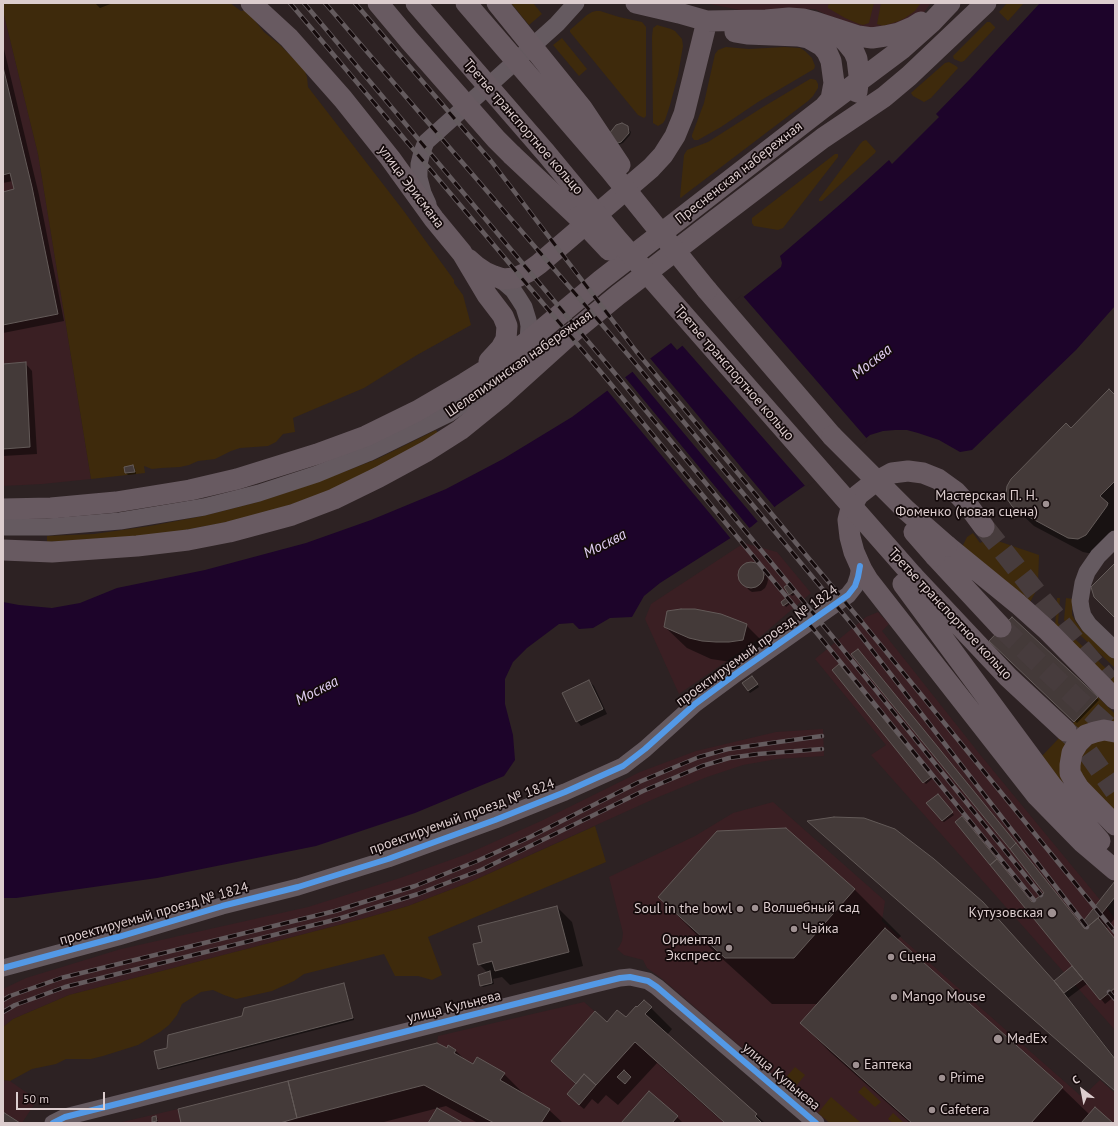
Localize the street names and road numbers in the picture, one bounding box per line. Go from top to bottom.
street label: Третье транспортное кольцо [460,56,586,198]
street label: Пресненская набережная [672,118,806,228]
street label: улица Эрисмана [374,142,448,232]
street label: Третье транспортное кольцо [671,302,797,444]
street label: Шелепихинская набережная [442,307,596,421]
street label: Третье транспортное кольцо [884,545,1016,683]
street label: проектируемый проезд № 1824 [673,582,841,710]
street label: проектируемый проезд № 1824 [367,776,557,858]
street label: проектируемый проезд № 1824 [58,879,250,949]
street label: улица Кульнева [405,987,503,1027]
street label: улица Кульнева [739,1040,823,1114]

